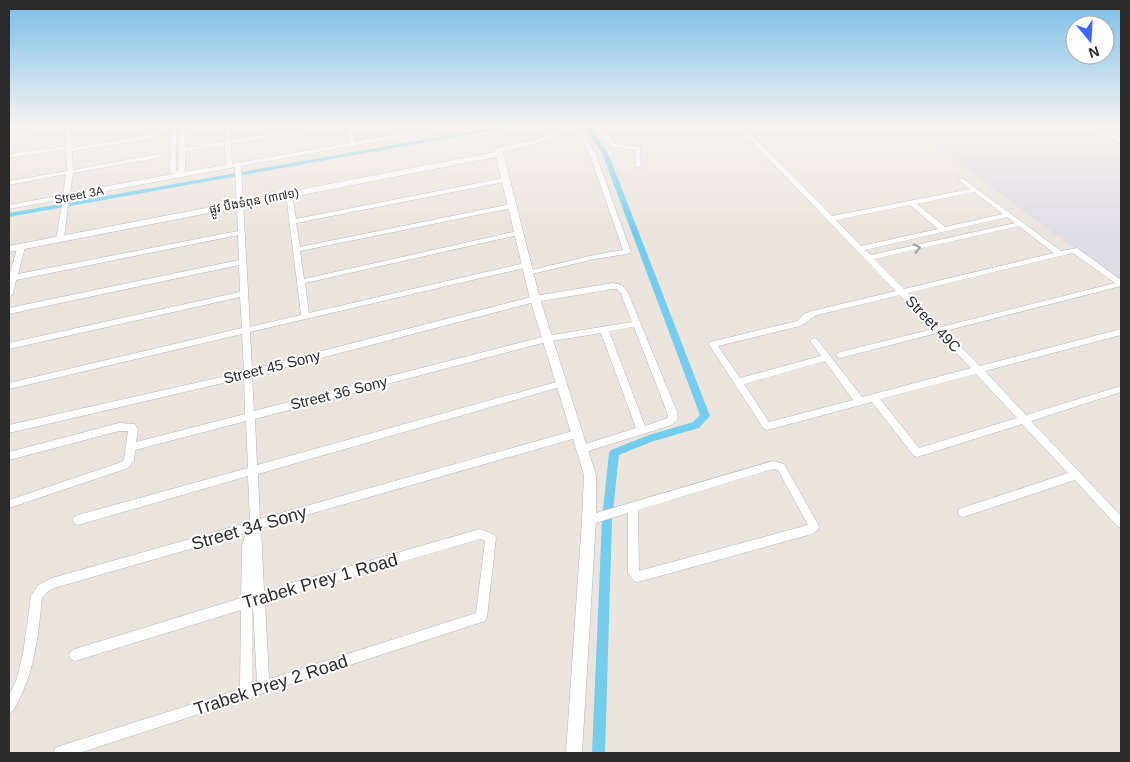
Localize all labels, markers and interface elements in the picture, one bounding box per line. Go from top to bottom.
north arrow [1065,15,1115,65]
text: N [1087,43,1101,62]
street label: Street 3A [53,183,105,207]
street label: ផ្លូវ បឹងទំពុន (៣៧១) [208,185,301,220]
one-way arrow [912,243,921,254]
street label: Street 49C [902,292,964,355]
street label: Street 45 Sony [222,346,323,387]
street label: Street 36 Sony [289,372,390,413]
street label: Street 34 Sony [189,502,309,554]
street label: Trabek Prey 1 Road [240,549,400,613]
street label: Trabek Prey 2 Road [192,651,350,719]

